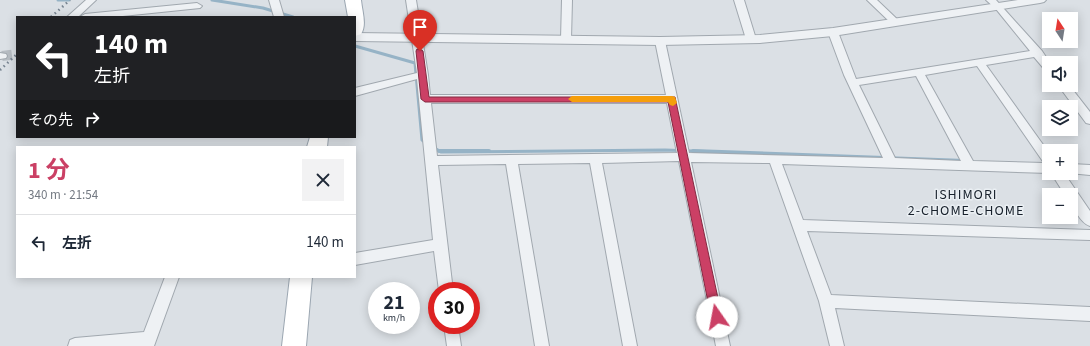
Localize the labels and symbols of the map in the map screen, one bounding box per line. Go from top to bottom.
pin [403,10,437,51]
north arrow [1042,12,1078,48]
district label: ISHIMORI 2-CHOME-CHOME [908,185,1024,221]
speed limit sign: 30 [428,282,480,334]
position arrow [696,296,738,338]

